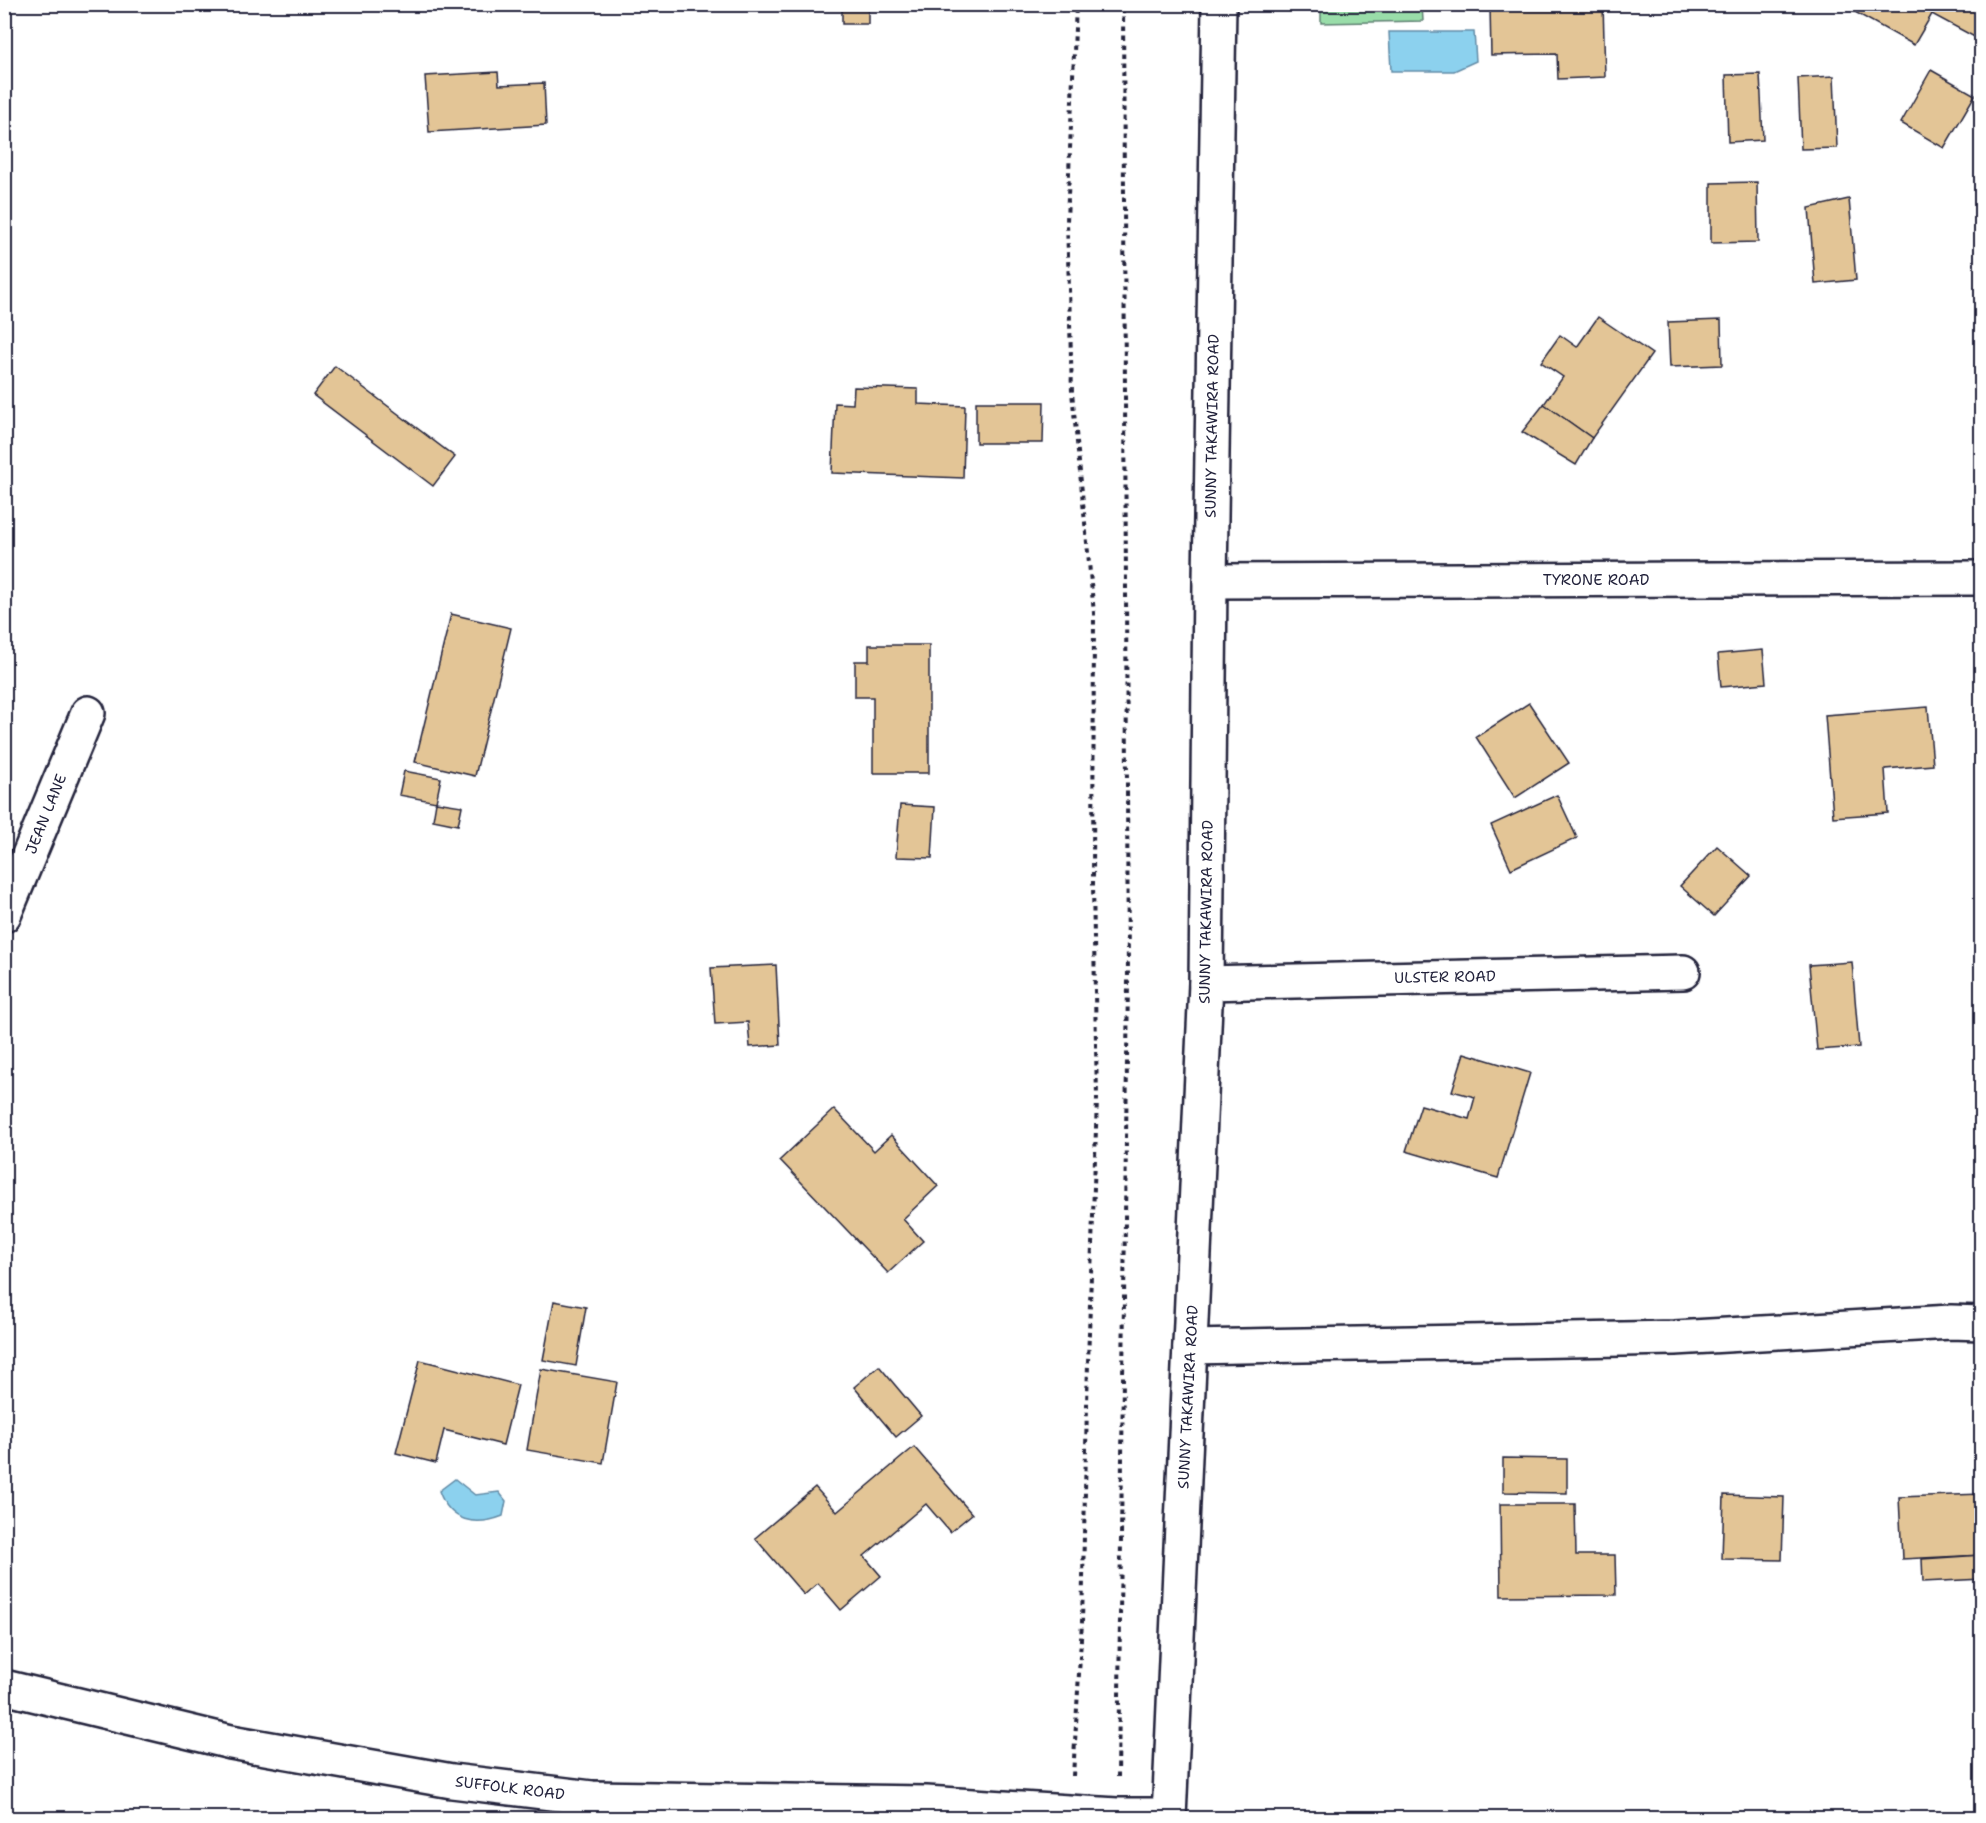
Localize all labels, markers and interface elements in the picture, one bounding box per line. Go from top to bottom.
street label: SUNNY TAKAWIRA ROAD [1200,334,1224,518]
street label: TYRONE ROAD [1543,570,1649,590]
street label: JEAN LANE [21,771,71,857]
street label: SUNNY TAKAWIRA ROAD [1194,820,1218,1004]
street label: ULSTER ROAD [1394,966,1496,988]
street label: SUNNY TAKAWIRA ROAD [1173,1304,1203,1489]
street label: SUFFOLK ROAD [454,1771,566,1805]

